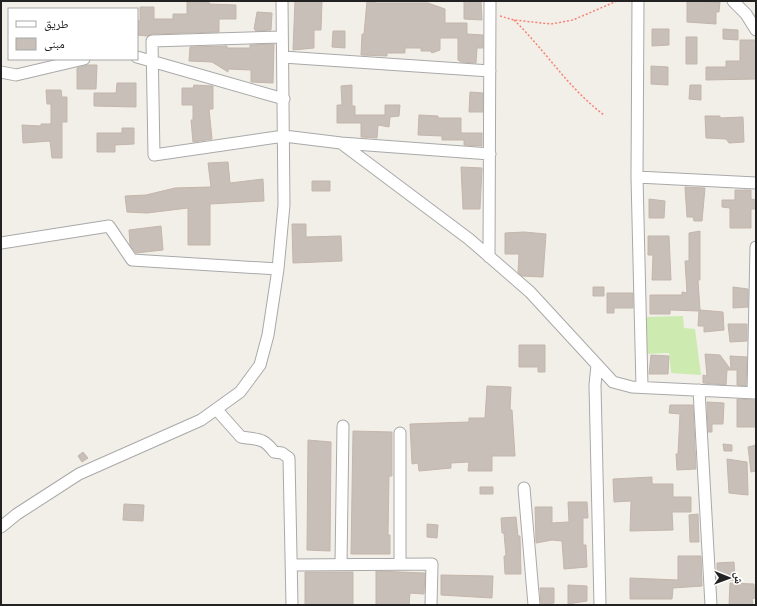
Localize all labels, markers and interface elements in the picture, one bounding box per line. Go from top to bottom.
legend [8,8,138,60]
text: طريق [44,16,69,31]
text: مبنى [44,36,65,51]
north arrow [709,558,749,598]
text: ش [731,572,746,584]

